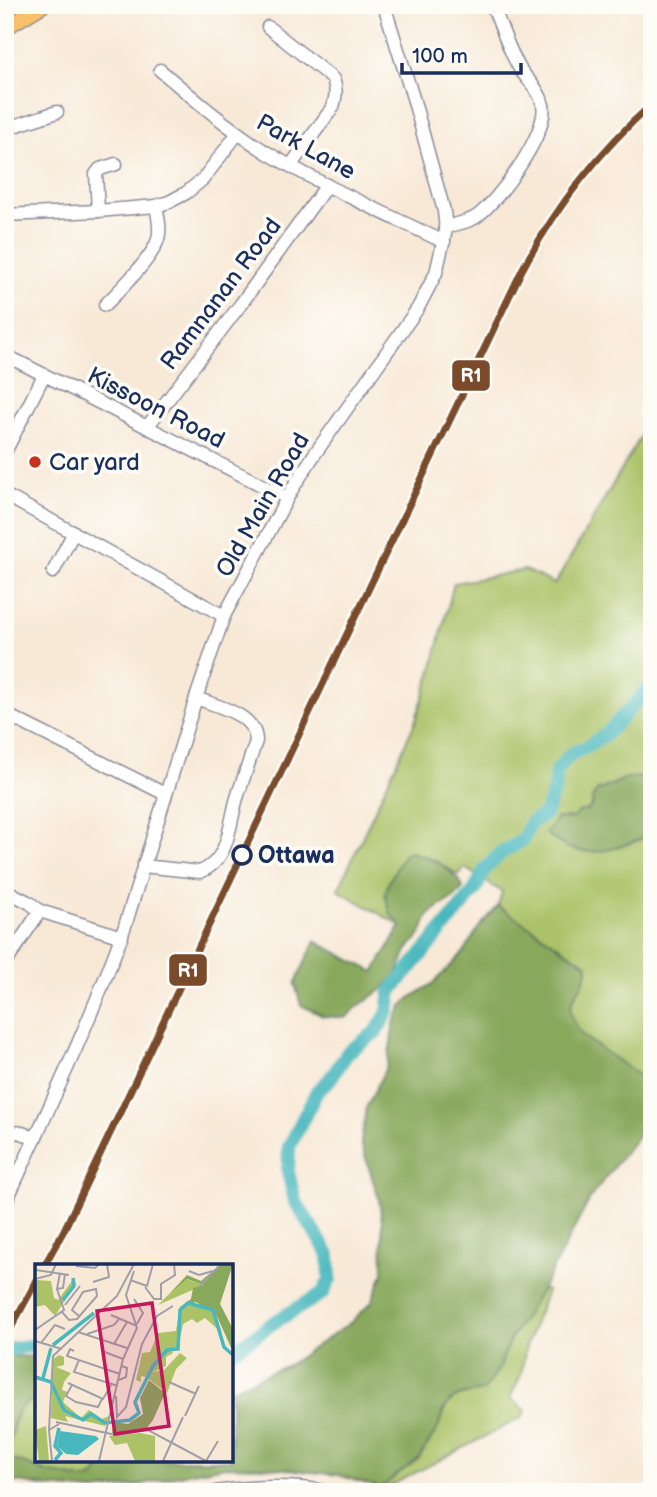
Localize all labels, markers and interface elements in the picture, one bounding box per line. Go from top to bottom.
scale bar [402,32,520,76]
text: 100 m [412,44,468,69]
street label: Park Lane [251,108,361,186]
street label: Ramnanan Road [154,212,288,376]
line badge: R1 [451,359,491,392]
street label: Kissoon Road [83,361,229,455]
text: R1 [460,365,482,388]
street label: Old Main Road [210,428,316,582]
place label: Car yard [49,448,140,477]
marker: Car yard [27,454,43,470]
place label: Ottawa [258,841,335,870]
marker: Ottawa [232,845,252,865]
line badge: R1 [168,953,208,987]
text: R1 [177,960,199,983]
inset map [35,1264,233,1462]

